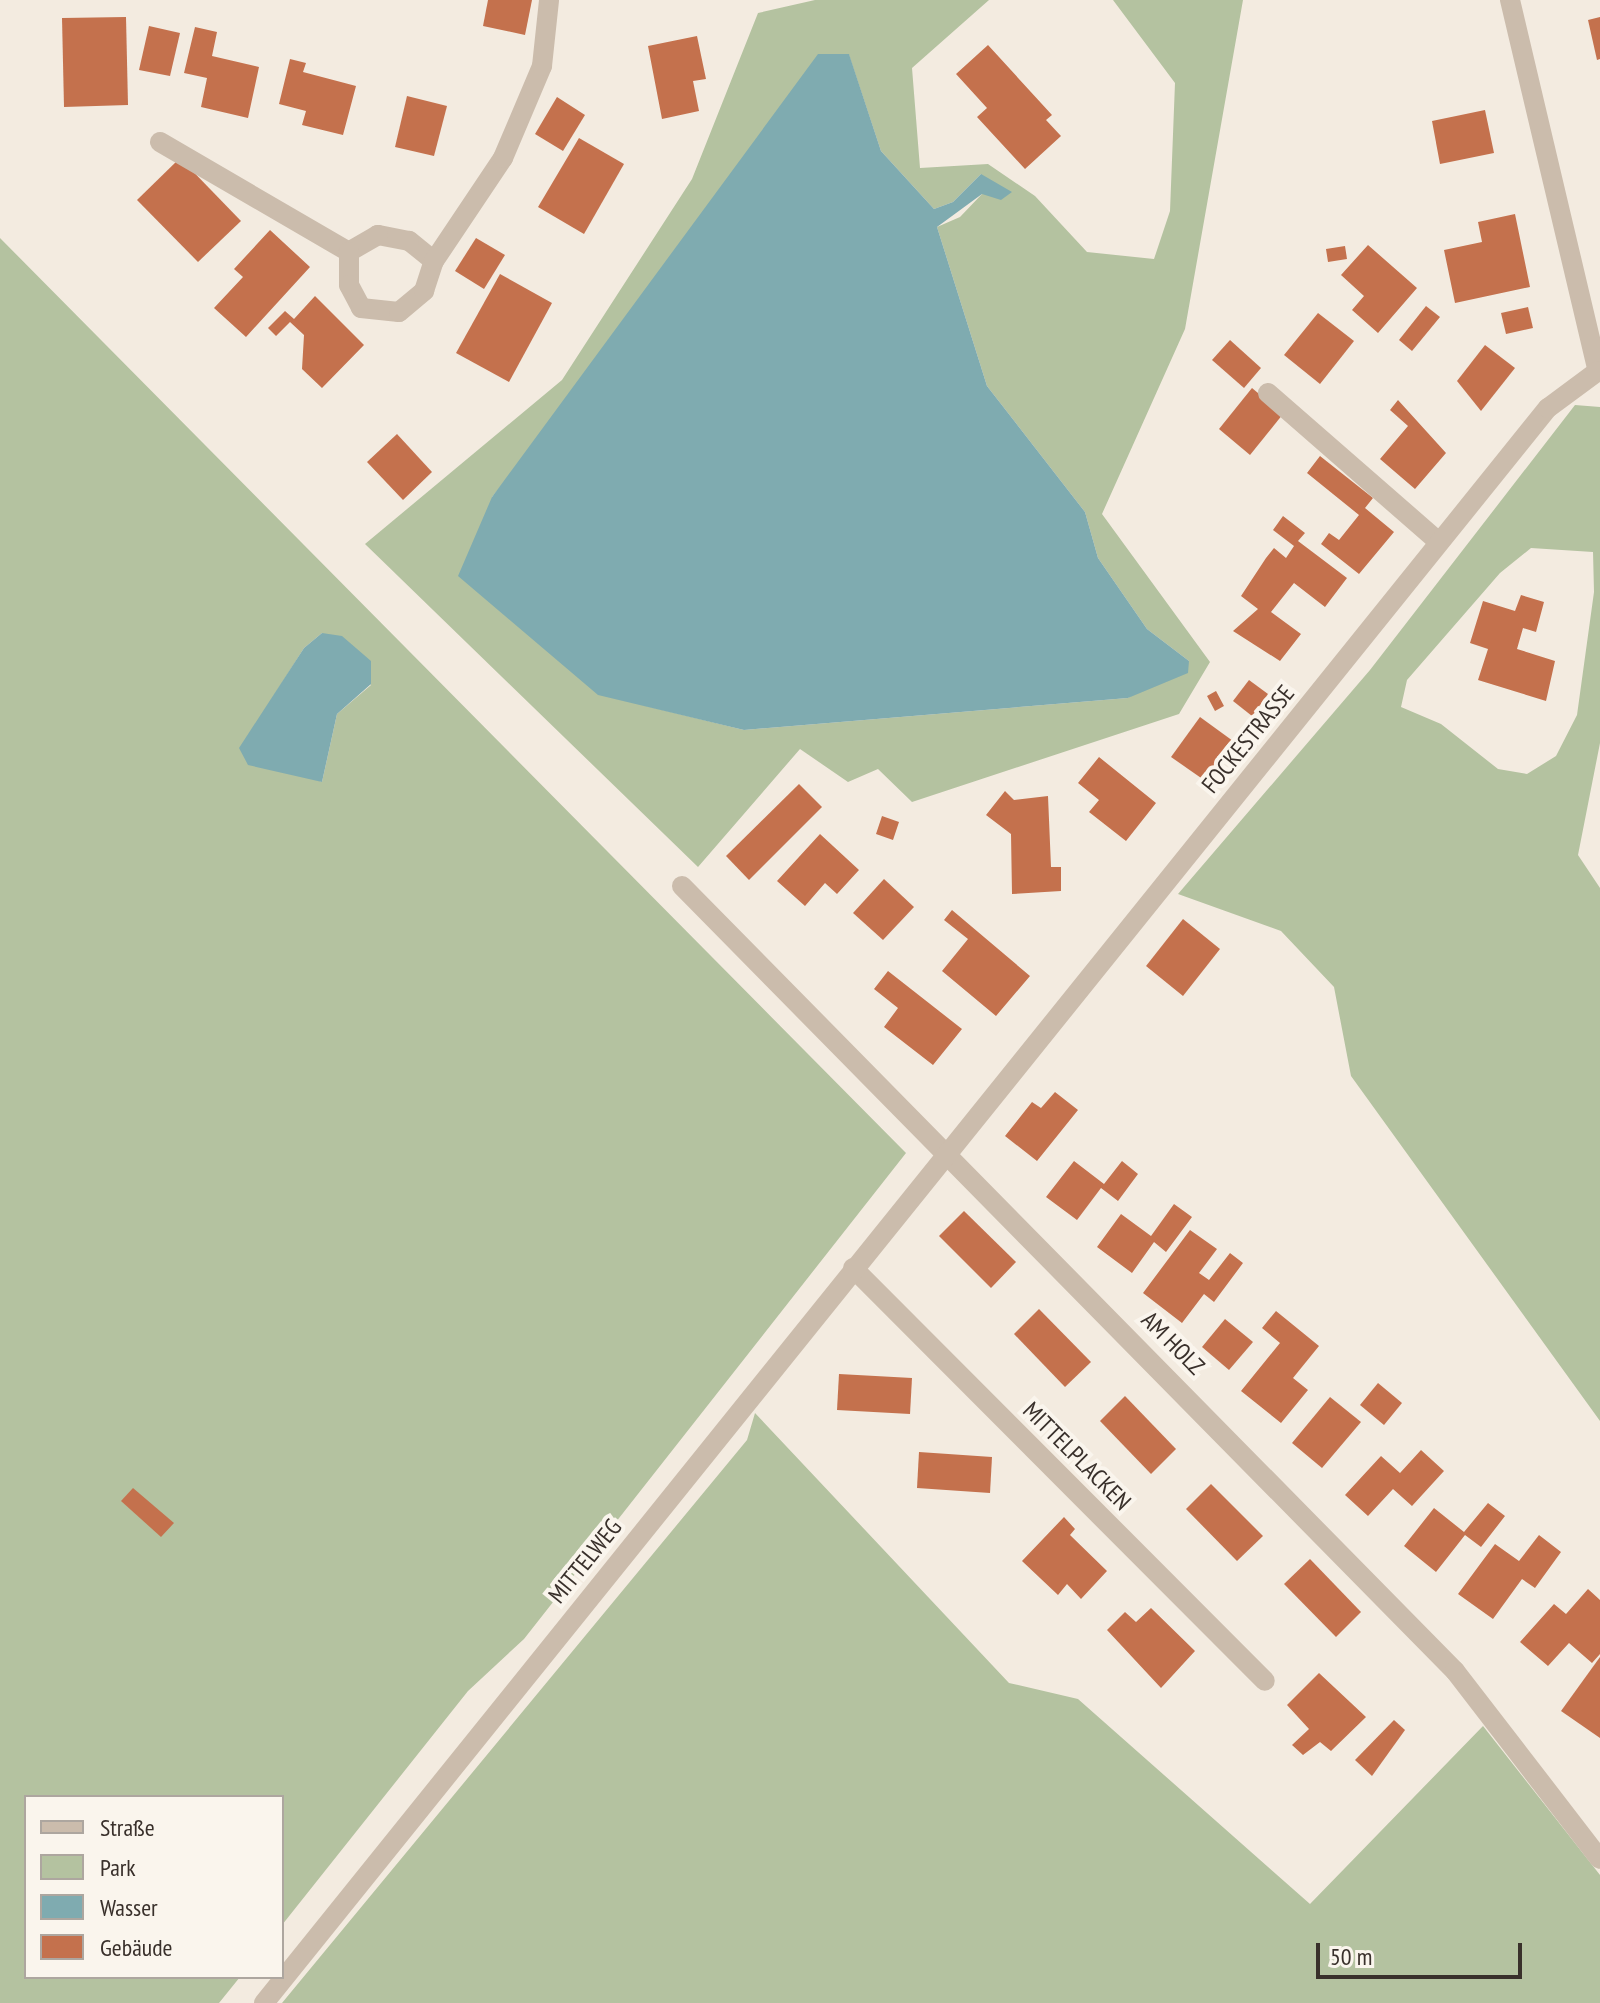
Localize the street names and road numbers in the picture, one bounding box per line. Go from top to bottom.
street label: FOCKESTRASSE [1196,679,1300,799]
street label: AM HOLZ [1136,1306,1210,1380]
street label: MITTELPLACKEN [1017,1396,1137,1516]
street label: MITTELWEG [542,1513,628,1609]

